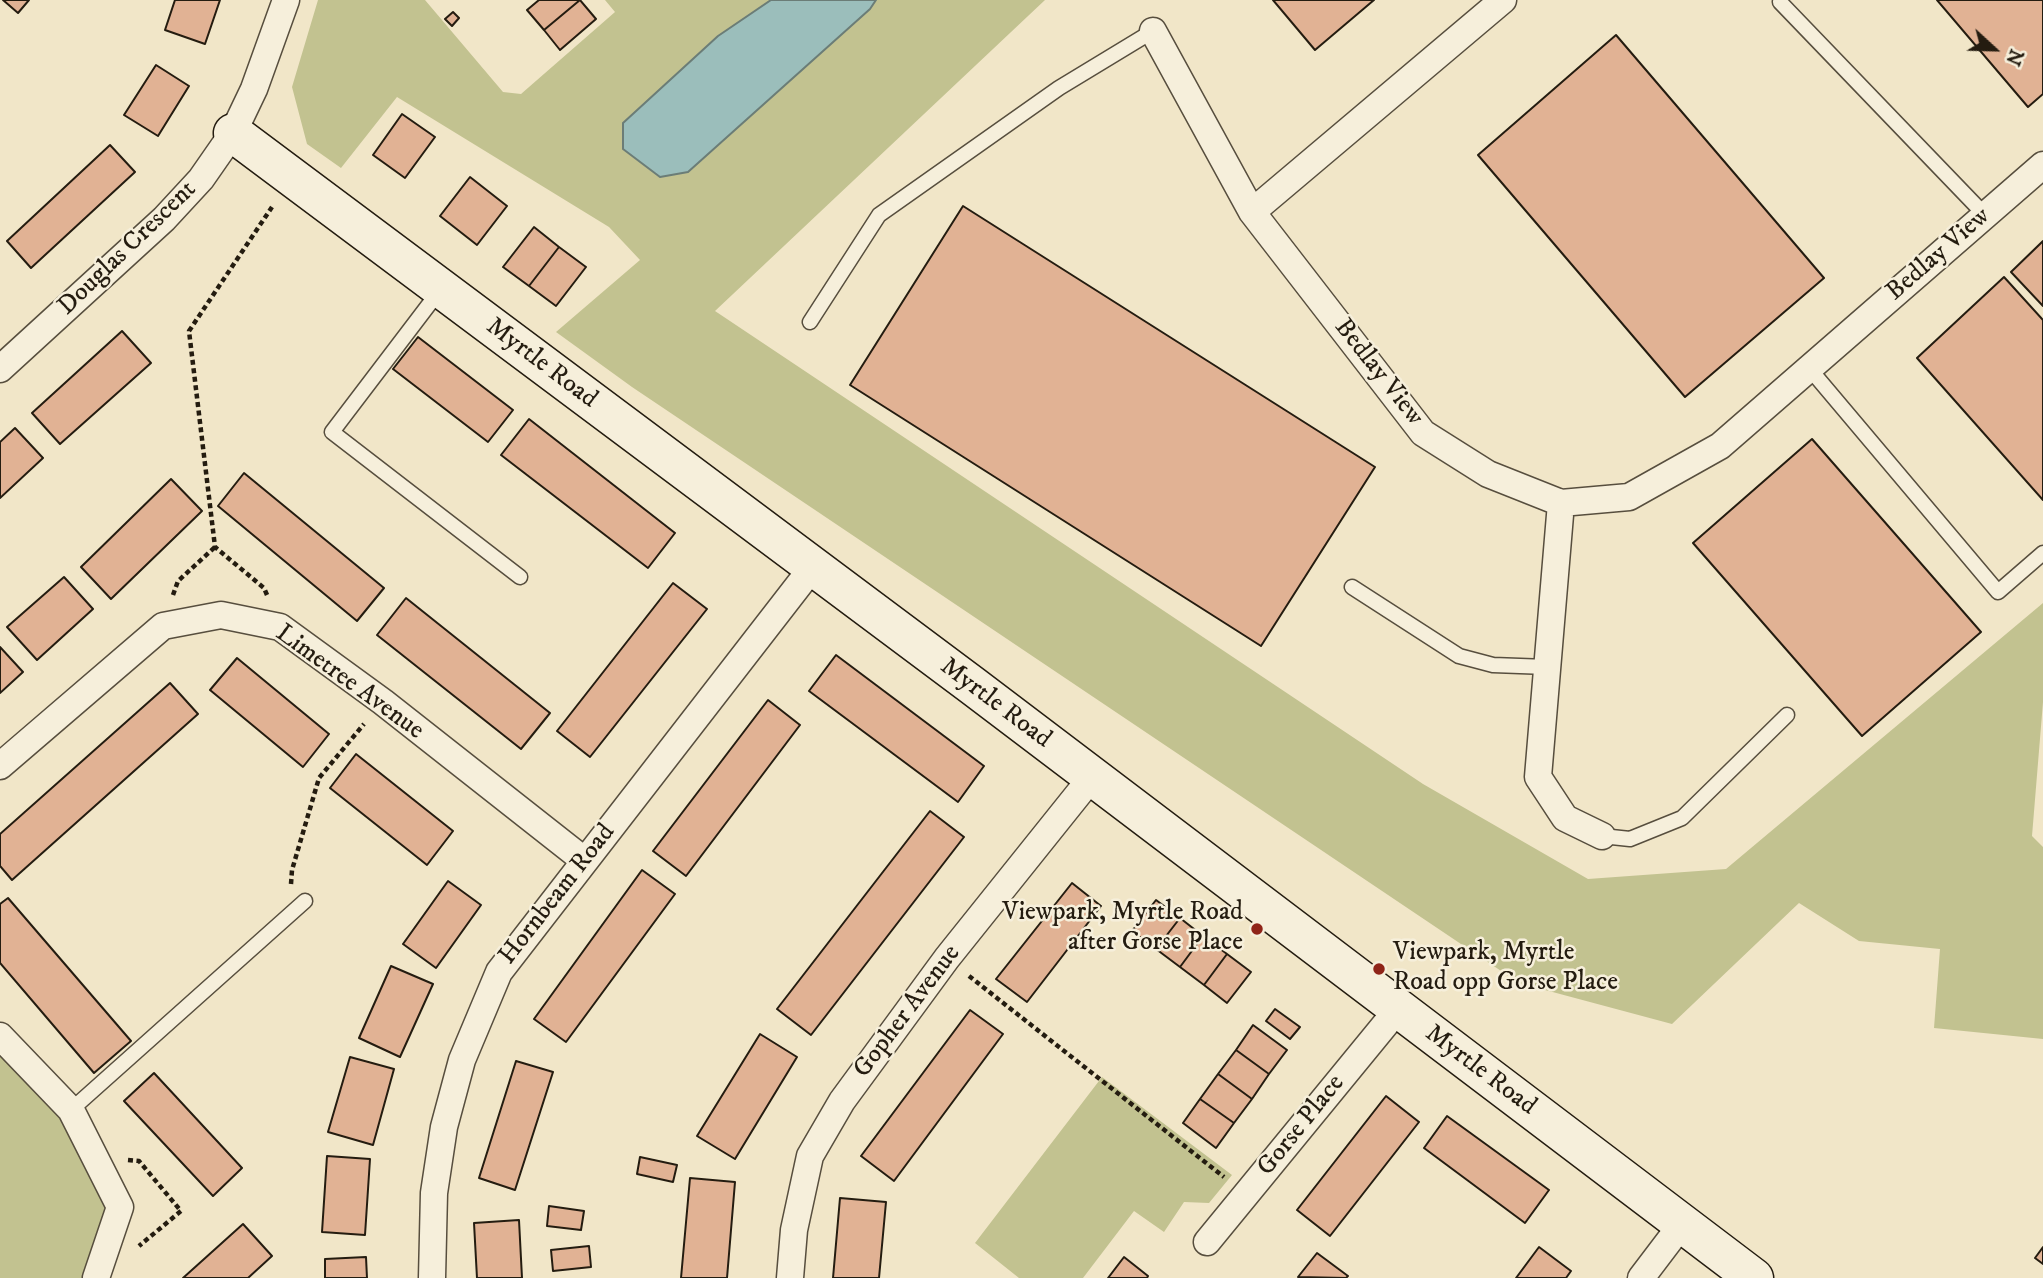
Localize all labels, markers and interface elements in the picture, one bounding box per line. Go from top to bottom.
north arrow [1959,14,2029,84]
text: N [2000,46,2028,69]
street label: Douglas Crescent [52,175,204,323]
street label: Bedlay View [1881,202,1997,308]
street label: Myrtle Road [479,312,603,416]
street label: Bedlay View [1327,313,1429,433]
street label: Limetree Avenue [269,619,429,747]
street label: Myrtle Road [933,652,1057,756]
street label: Hornbeam Road [493,818,623,972]
place label: Viewpark, Myrtle Road after Gorse Place [1002,898,1243,960]
marker: Viewpark, Myrtle Road after Gorse Place [1249,921,1265,937]
place label: Viewpark, Myrtle Road opp Gorse Place [1393,938,1618,1000]
street label: Gopher Avenue [848,939,968,1085]
marker: Viewpark, Myrtle Road opp Gorse Place [1371,961,1387,977]
street label: Myrtle Road [1418,1019,1542,1123]
street label: Gorse Place [1252,1069,1352,1183]

